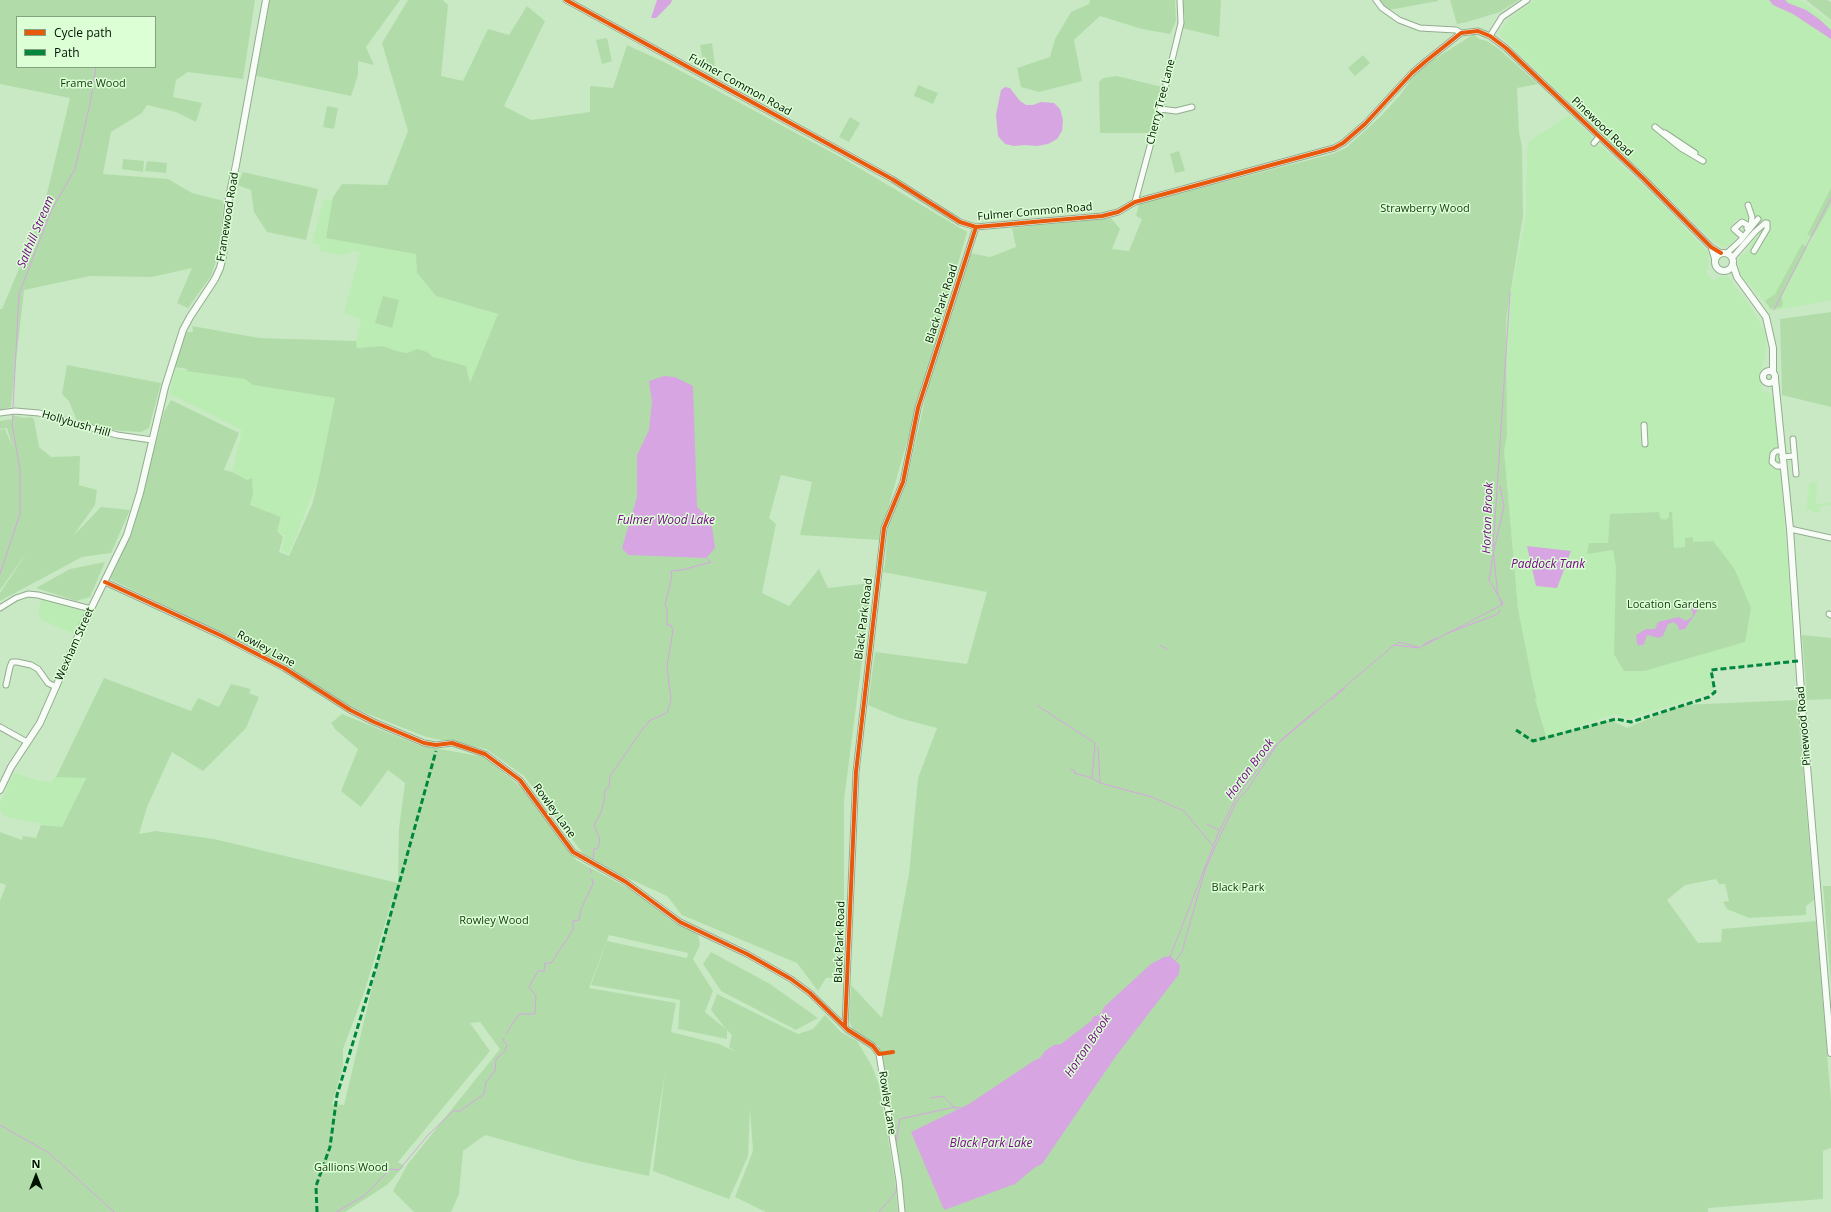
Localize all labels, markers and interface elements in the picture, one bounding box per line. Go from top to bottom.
legend [16,16,156,68]
text: Cycle path [54,24,112,41]
text: Path [54,44,80,61]
street label: Fulmer Common Road [686,51,794,119]
street label: Cherry Tree Lane [1144,58,1178,146]
park label: Frame Wood [60,77,126,91]
street label: Pinewood Road [1569,94,1635,160]
street label: Framewood Road [214,171,242,263]
water label: Salthill Stream [14,194,58,270]
street label: Fulmer Common Road [977,200,1093,224]
park label: Strawberry Wood [1380,202,1470,216]
street label: Black Park Road [923,263,961,345]
street label: Hollybush Hill [40,408,112,440]
water label: Horton Brook [1480,482,1496,554]
water label: Fulmer Wood Lake [617,514,715,528]
water label: Paddock Tank [1511,558,1585,572]
street label: Black Park Road [852,577,876,661]
park label: Location Gardens [1627,598,1717,612]
street label: Wexham Street [53,605,97,683]
street label: Rowley Lane [235,628,297,670]
street label: Pinewood Road [1794,686,1814,766]
water label: Horton Brook [1223,736,1277,802]
street label: Rowley Lane [530,781,578,841]
park label: Black Park [1212,881,1264,895]
street label: Black Park Road [832,901,848,983]
park label: Rowley Wood [459,914,529,928]
water label: Horton Brook [1062,1012,1114,1080]
street label: Rowley Lane [875,1070,899,1136]
water label: Black Park Lake [949,1137,1033,1151]
north arrow [16,1156,56,1196]
text: N [32,1156,40,1171]
park label: Gallions Wood [314,1161,388,1175]

